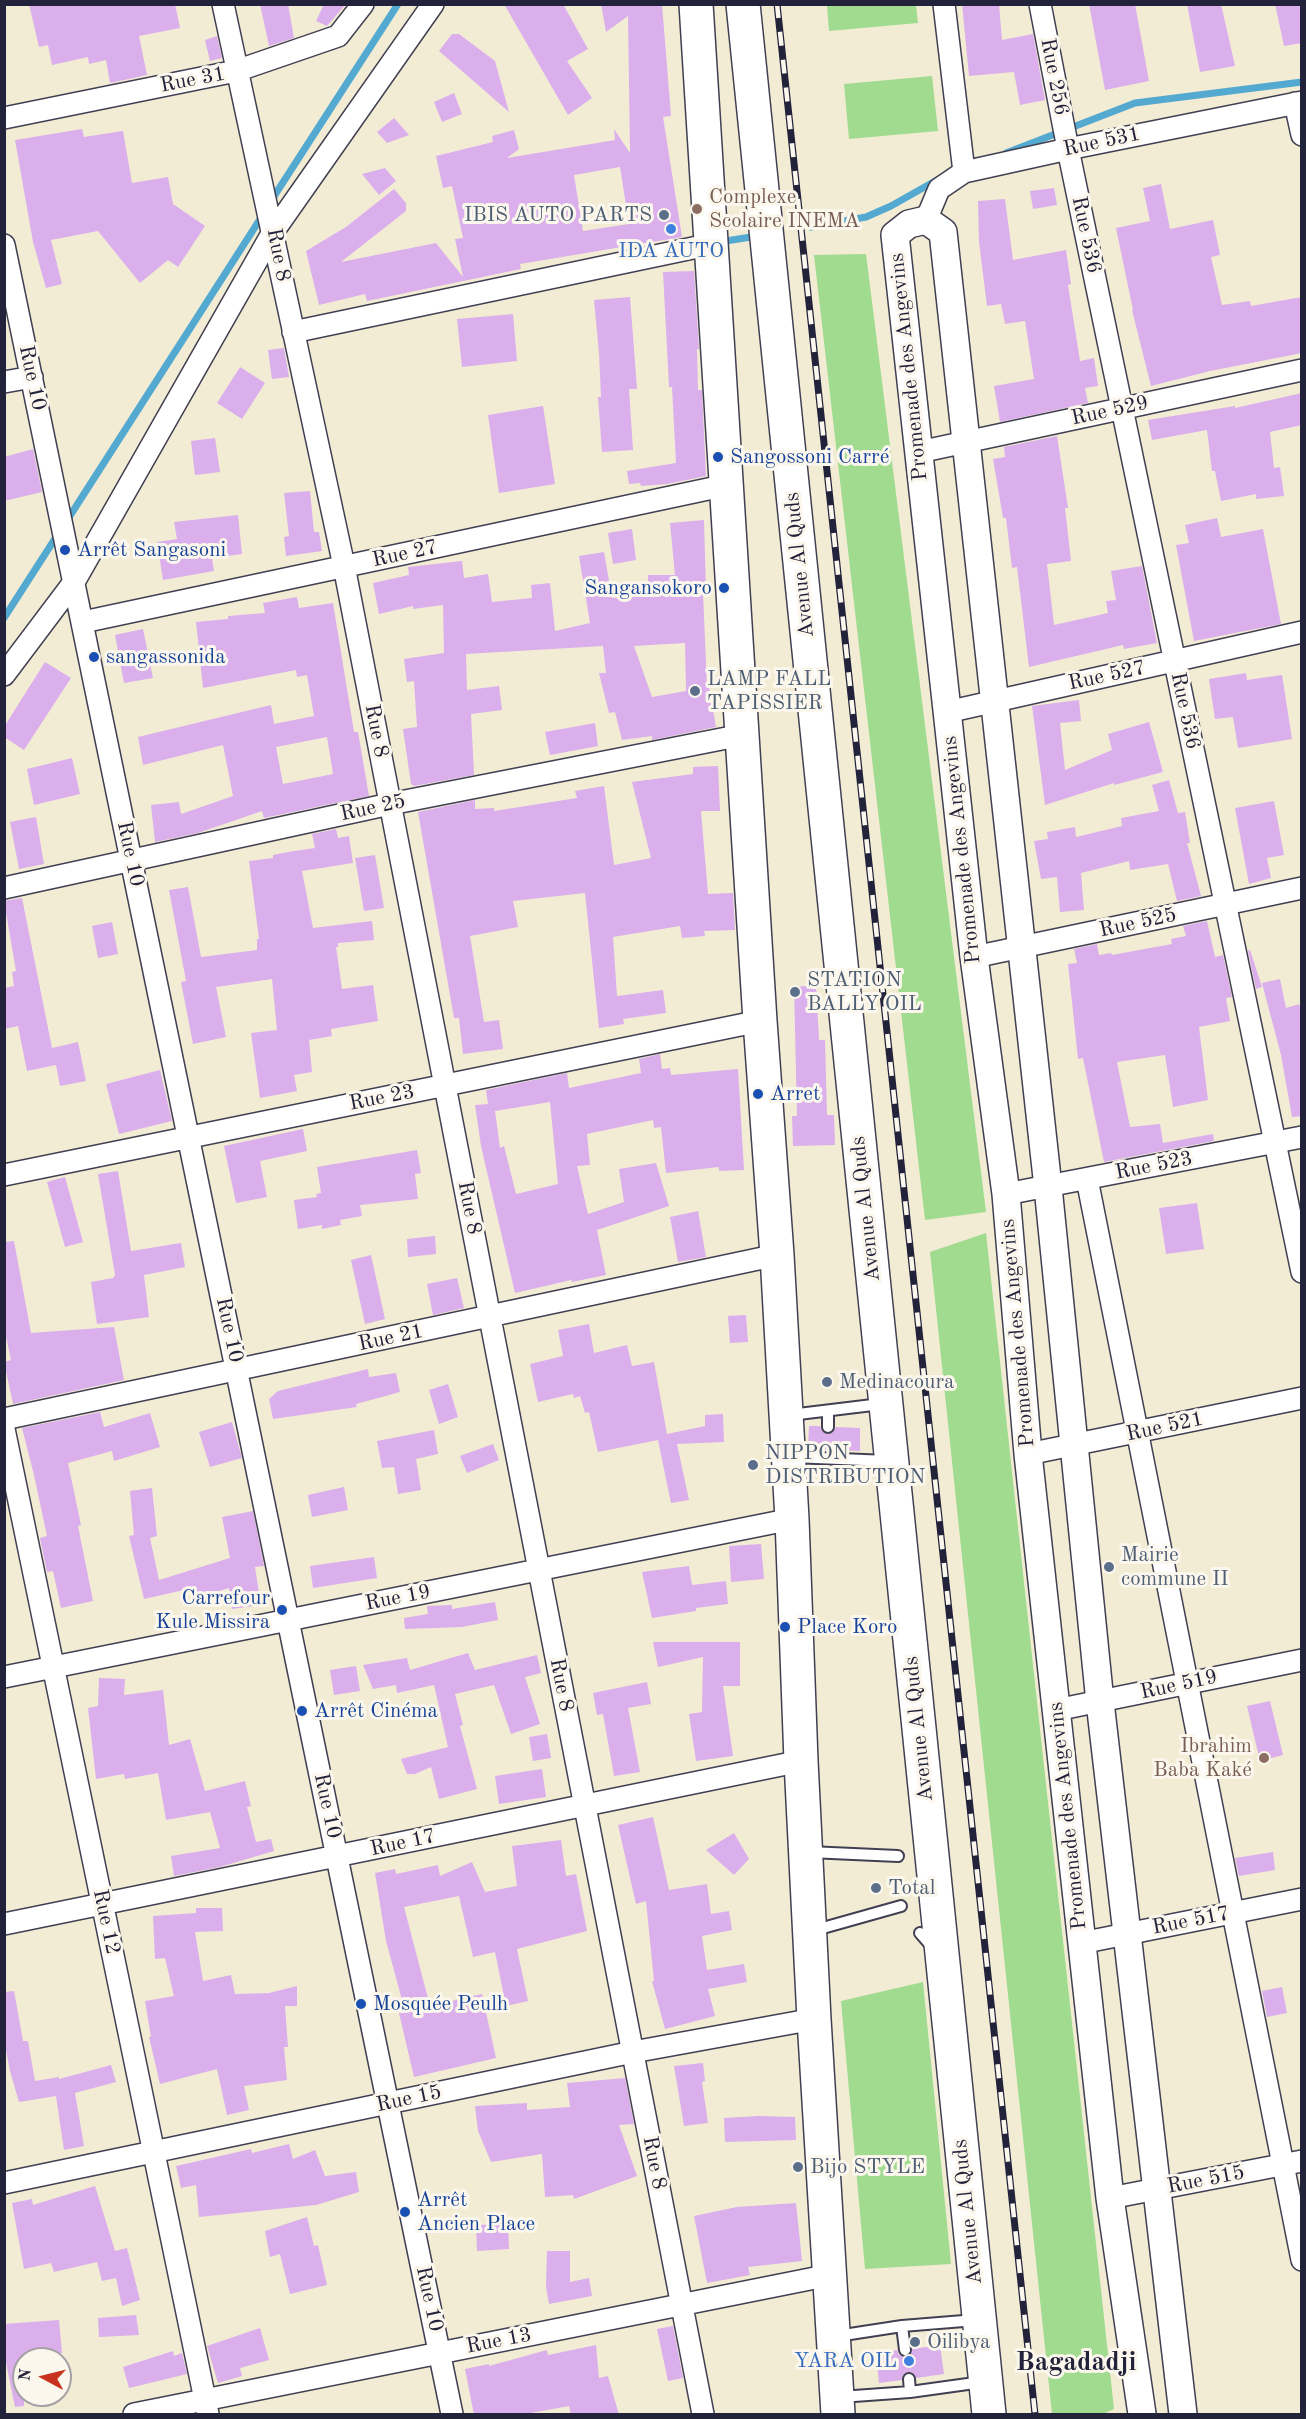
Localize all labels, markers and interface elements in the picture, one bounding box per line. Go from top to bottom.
street label: Rue 256 [1034,36,1074,118]
street label: Rue 31 [158,61,228,99]
street label: Rue 531 [1061,122,1143,162]
place label: Complexe Scolaire INEMA [709,184,860,234]
street label: Rue 536 [1066,194,1106,276]
place label: IBIS AUTO PARTS [464,202,652,228]
marker: Complexe Scolaire INEMA [690,202,704,216]
marker: IBIS AUTO PARTS [657,208,671,222]
marker: IDA AUTO [664,222,678,236]
street label: Rue 8 [260,226,296,284]
place label: IDA AUTO [618,238,724,264]
street label: Promenade des Angevins [884,252,934,482]
street label: Rue 10 [13,343,51,413]
street label: Rue 529 [1069,391,1151,431]
place label: Sangossoni Carré [730,444,889,470]
marker: Sangossoni Carré [711,450,725,464]
street label: Avenue Al Quds [780,491,820,639]
street label: Rue 27 [370,535,440,573]
place label: Arrêt Sangasoni [77,537,226,563]
marker: Arrêt Sangasoni [58,543,72,557]
place label: Sangansokoro [584,575,712,601]
marker: Sangansokoro [717,581,731,595]
place label: sangassonida [106,644,226,670]
marker: sangassonida [87,650,101,664]
street label: Rue 527 [1066,656,1148,696]
place label: LAMP FALL TAPISSIER [707,666,831,716]
street label: Rue 536 [1165,670,1205,752]
marker: LAMP FALL TAPISSIER [688,684,702,698]
street label: Rue 8 [358,702,394,760]
street label: Promenade des Angevins [937,735,987,965]
street label: Rue 25 [338,789,408,827]
street label: Rue 10 [111,819,149,889]
street label: Rue 525 [1097,903,1179,943]
place label: STATION BALLY OIL [807,967,922,1017]
marker: STATION BALLY OIL [788,985,802,999]
street label: Rue 23 [347,1079,417,1117]
place label: Arret [770,1081,820,1107]
marker: Arret [751,1087,765,1101]
street label: Avenue Al Quds [846,1135,886,1283]
street label: Rue 523 [1113,1146,1195,1186]
street label: Rue 8 [451,1179,487,1237]
street label: Promenade des Angevins [995,1218,1041,1448]
street label: Rue 10 [210,1295,248,1365]
street label: Rue 21 [356,1319,426,1357]
place label: Medinacoura [839,1369,954,1395]
marker: Medinacoura [820,1375,834,1389]
street label: Rue 521 [1124,1407,1206,1447]
place label: NIPPON DISTRIBUTION [765,1440,926,1490]
marker: NIPPON DISTRIBUTION [746,1458,760,1472]
place label: Mairie commune II [1121,1542,1229,1592]
marker: Mairie commune II [1102,1560,1116,1574]
street label: Rue 19 [363,1579,433,1617]
place label: Carrefour Kule Missira [156,1585,270,1635]
marker: Carrefour Kule Missira [275,1603,289,1617]
place label: Place Koro [797,1614,897,1640]
marker: Place Koro [778,1620,792,1634]
street label: Avenue Al Quds [899,1655,939,1803]
street label: Rue 8 [543,1656,579,1714]
street label: Rue 519 [1138,1665,1220,1705]
place label: Arrêt Cinéma [314,1698,438,1724]
street label: Promenade des Angevins [1043,1701,1093,1931]
marker: Arrêt Cinéma [295,1704,309,1718]
place label: Ibrahim Baba Kaké [1153,1733,1252,1783]
marker: Ibrahim Baba Kaké [1257,1751,1271,1765]
street label: Rue 10 [308,1771,346,1841]
street label: Rue 17 [368,1824,438,1862]
place label: Total [888,1875,935,1901]
marker: Total [869,1881,883,1895]
street label: Rue 12 [87,1887,125,1957]
street label: Rue 517 [1150,1901,1232,1941]
place label: Mosquée Peulh [373,1991,508,2017]
marker: Mosquée Peulh [354,1997,368,2011]
street label: Rue 15 [374,2080,444,2118]
street label: Rue 8 [636,2134,672,2192]
street label: Avenue Al Quds [948,2138,988,2286]
place label: Bijo STYLE [810,2154,925,2180]
marker: Bijo STYLE [791,2160,805,2174]
street label: Rue 515 [1165,2160,1247,2200]
place label: Arrêt Ancien Place [417,2187,535,2237]
marker: Arrêt Ancien Place [398,2205,412,2219]
street label: Rue 10 [410,2264,448,2334]
street label: Rue 13 [464,2322,534,2360]
place label: Oilibya [927,2329,990,2355]
marker: Oilibya [908,2335,922,2349]
north arrow [12,2347,72,2407]
district label: Bagadadji [1016,2347,1136,2379]
place label: YARA OIL [794,2348,897,2374]
marker: YARA OIL [902,2354,916,2368]
text: N [17,2368,35,2382]

